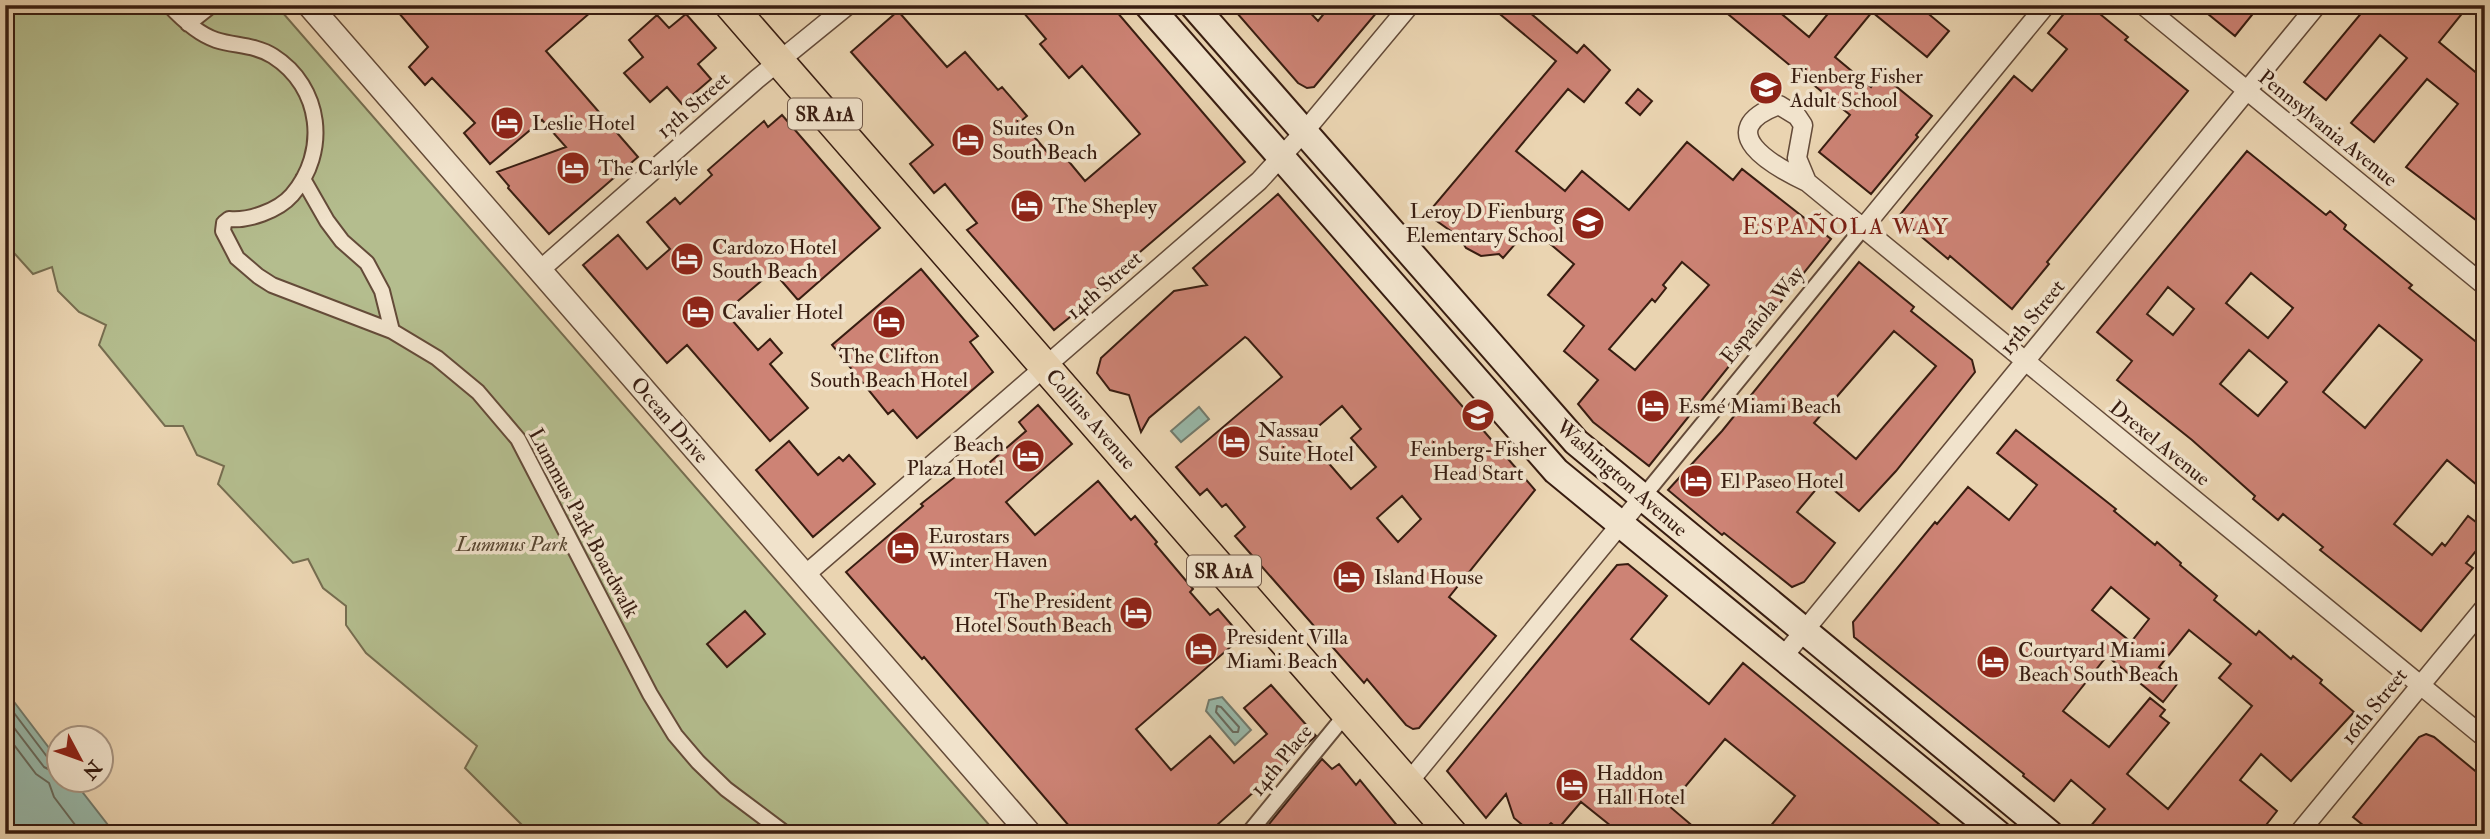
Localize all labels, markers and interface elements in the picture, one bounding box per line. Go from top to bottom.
place label: Fienberg Fisher Adult School [1789,63,1923,114]
street label: Pennsylvania Avenue [2252,64,2403,193]
street label: 13th Street [651,66,736,145]
school or university icon: Fienberg Fisher Adult School [1747,69,1785,107]
road number: SR A1A [788,98,862,130]
hotel icon: Leslie Hotel [488,104,526,142]
place label: Leslie Hotel [532,110,636,137]
place label: Suites On South Beach [992,115,1097,166]
hotel icon: Suites On South Beach [949,121,987,159]
hotel icon: The Carlyle [554,149,592,187]
place label: The Carlyle [598,155,698,182]
hotel icon: The Shepley [1008,187,1046,225]
place label: The Shepley [1052,193,1158,220]
place label: Leroy D Fienburg Elementary School [1406,198,1565,249]
school or university icon: Leroy D Fienburg Elementary School [1569,204,1607,242]
district label: ESPAÑOLA WAY [1742,212,1950,241]
place label: Cardozo Hotel South Beach [712,234,837,285]
hotel icon: Cardozo Hotel South Beach [668,240,706,278]
street label: 14th Street [1061,245,1148,326]
street label: Española Way [1715,260,1810,370]
street label: 15th Street [1994,274,2071,361]
hotel icon: Cavalier Hotel [679,293,717,331]
place label: Cavalier Hotel [722,299,844,326]
hotel icon: The Clifton South Beach Hotel [870,303,908,341]
place label: The Clifton South Beach Hotel [810,343,969,394]
street label: Collins Avenue [1039,363,1142,476]
street label: Ocean Drive [625,371,715,469]
hotel icon: Esmé Miami Beach [1634,387,1672,425]
place label: Esmé Miami Beach [1678,393,1841,420]
street label: Drexel Avenue [2104,394,2216,492]
school or university icon: Feinberg-Fisher Head Start [1459,396,1497,434]
street label: Washington Avenue [1549,413,1693,543]
place label: Nassau Suite Hotel [1258,417,1355,468]
hotel icon: Nassau Suite Hotel [1215,423,1253,461]
street label: Lummus Park Boardwalk [522,424,645,623]
place label: Beach Plaza Hotel [906,431,1005,482]
place label: Feinberg-Fisher Head Start [1409,436,1547,487]
hotel icon: Beach Plaza Hotel [1009,437,1047,475]
hotel icon: El Paseo Hotel [1677,462,1715,500]
place label: El Paseo Hotel [1720,468,1844,495]
place label: Eurostars Winter Haven [927,523,1048,574]
hotel icon: Eurostars Winter Haven [884,529,922,567]
park label: Lummus Park [455,531,568,558]
road number: SR A1A [1187,556,1261,586]
hotel icon: Island House [1330,558,1368,596]
place label: Island House [1374,564,1483,591]
place label: The President Hotel South Beach [954,588,1112,639]
hotel icon: The President Hotel South Beach [1117,594,1155,632]
place label: President Villa Miami Beach [1226,624,1349,675]
hotel icon: President Villa Miami Beach [1182,630,1220,668]
place label: Courtyard Miami Beach South Beach [2018,637,2179,688]
hotel icon: Courtyard Miami Beach South Beach [1974,643,2012,681]
street label: 16th Street [2335,662,2414,750]
street label: 14th Place [1244,719,1319,802]
north arrow [46,724,116,794]
text: N [77,754,107,785]
place label: Haddon Hall Hotel [1596,760,1686,811]
hotel icon: Haddon Hall Hotel [1553,766,1591,804]

